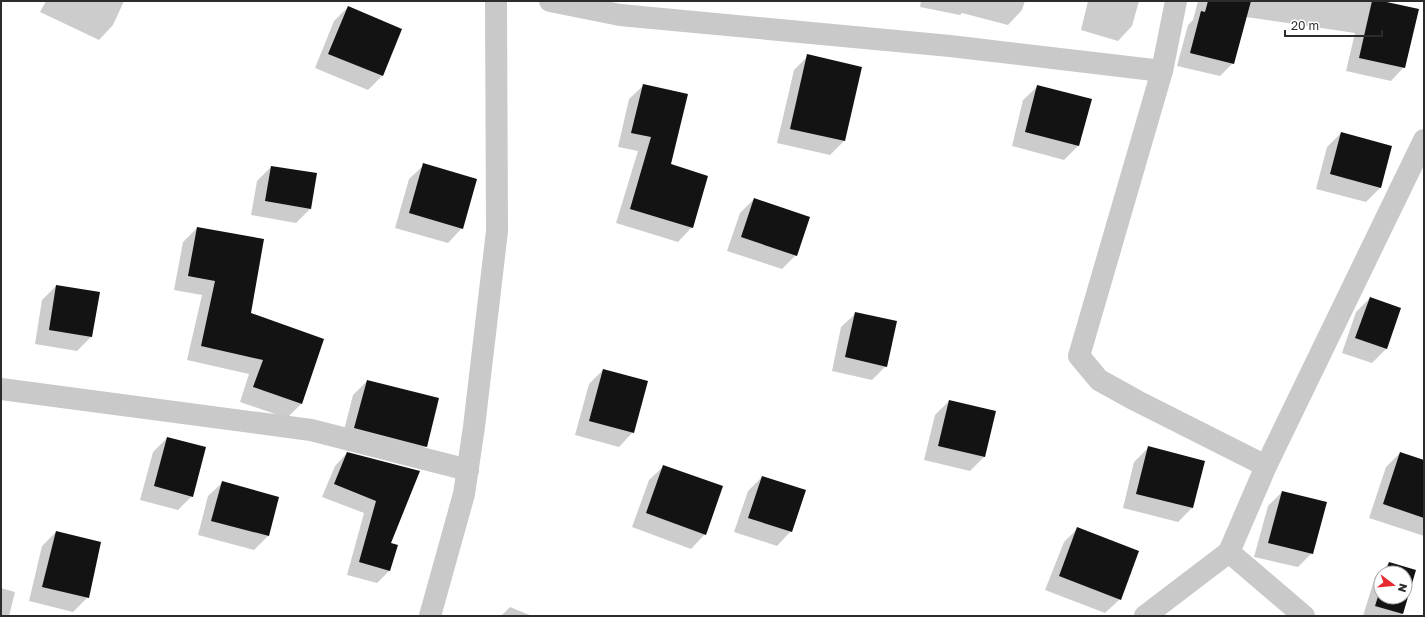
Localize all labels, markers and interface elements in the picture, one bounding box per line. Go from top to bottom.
scale bar [1285,12,1382,38]
text: 20 m [1291,18,1319,33]
north arrow [1373,565,1413,605]
text: N [1396,582,1410,594]

